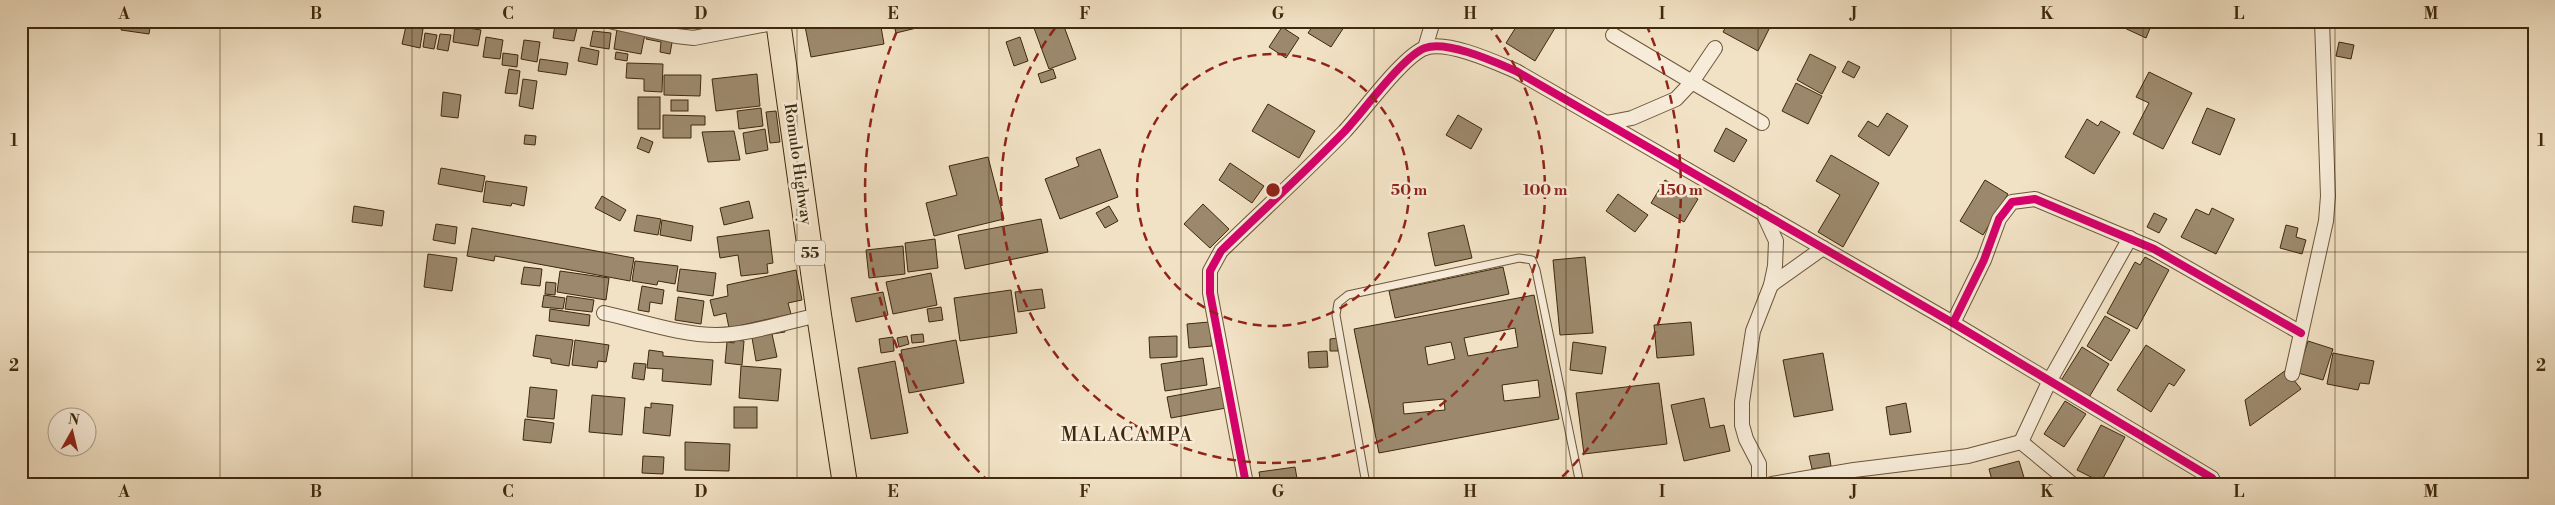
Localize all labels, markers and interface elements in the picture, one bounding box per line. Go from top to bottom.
text: A [117,4,130,24]
text: B [310,4,322,24]
text: C [502,4,514,24]
text: D [695,4,708,24]
text: E [887,4,899,24]
text: F [1079,4,1091,24]
text: G [1272,4,1285,24]
text: H [1463,4,1477,24]
text: I [1659,4,1665,24]
text: J [1849,4,1857,24]
text: K [2041,4,2055,24]
text: L [2234,4,2245,24]
text: M [2424,4,2439,24]
street label: Romulo Highway [780,102,816,226]
text: 1 [10,131,18,151]
text: 1 [2537,131,2545,151]
centre of rings [1264,181,1282,199]
text: 50 m [1391,181,1427,200]
text: 100 m [1523,181,1568,200]
text: 150 m [1659,181,1703,200]
road number: 55 [795,240,825,266]
text: 2 [9,356,19,376]
text: 2 [2536,356,2546,376]
north arrow [48,408,98,458]
text: N [67,410,80,430]
district label: MALACAMPA [1061,423,1193,447]
text: A [117,482,130,502]
text: B [310,482,322,502]
text: C [502,482,514,502]
text: D [695,482,708,502]
text: E [887,482,899,502]
text: F [1079,482,1091,502]
text: G [1272,482,1285,502]
text: H [1463,482,1477,502]
text: I [1659,482,1665,502]
text: J [1849,482,1857,502]
text: K [2041,482,2055,502]
text: L [2234,482,2245,502]
text: M [2424,482,2439,502]

